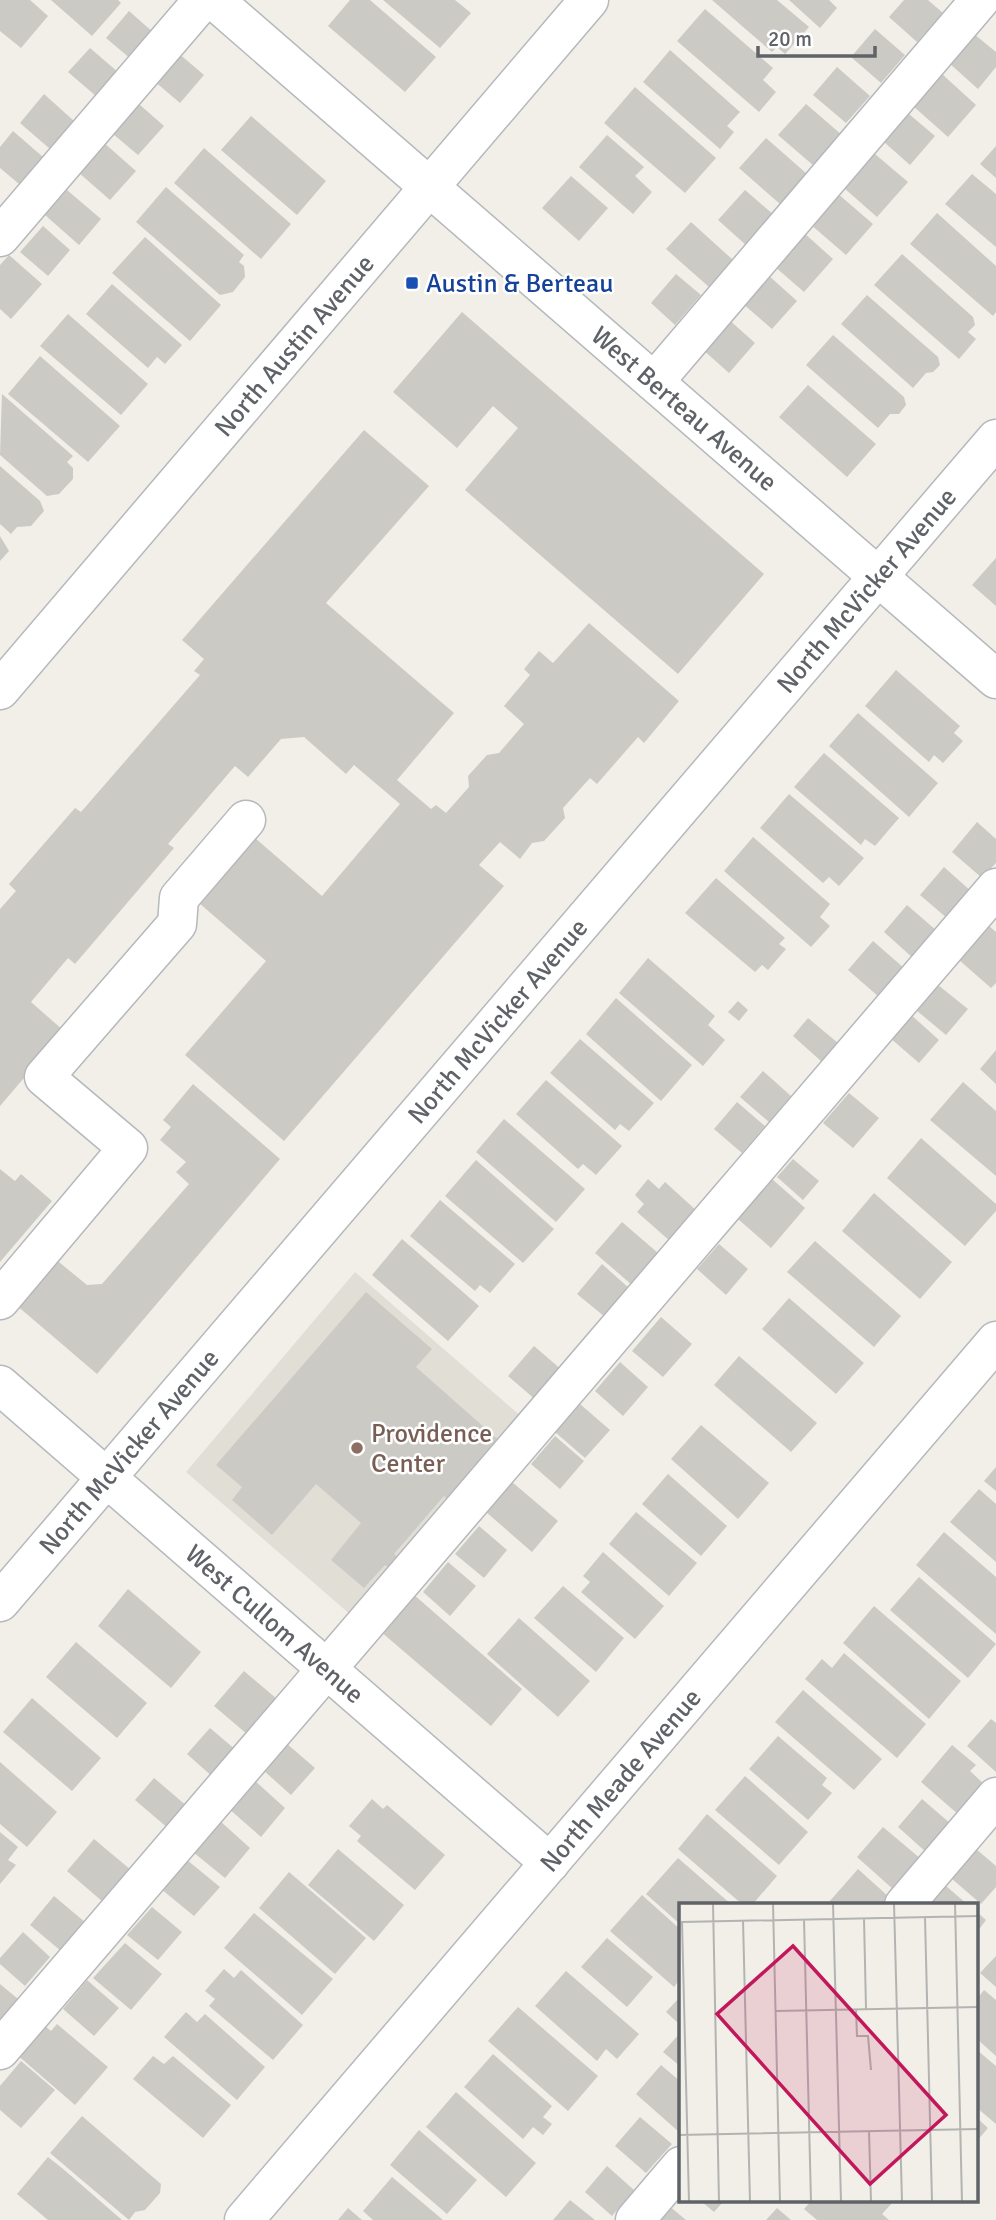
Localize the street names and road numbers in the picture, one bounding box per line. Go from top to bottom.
street label: North Austin Avenue [208,249,381,444]
street label: West Berteau Avenue [584,320,783,499]
street label: North McVicker Avenue [770,482,964,700]
street label: North McVicker Avenue [402,912,595,1131]
street label: North McVicker Avenue [33,1343,226,1561]
street label: West Cullom Avenue [178,1538,370,1711]
street label: North Meade Avenue [534,1682,709,1879]

